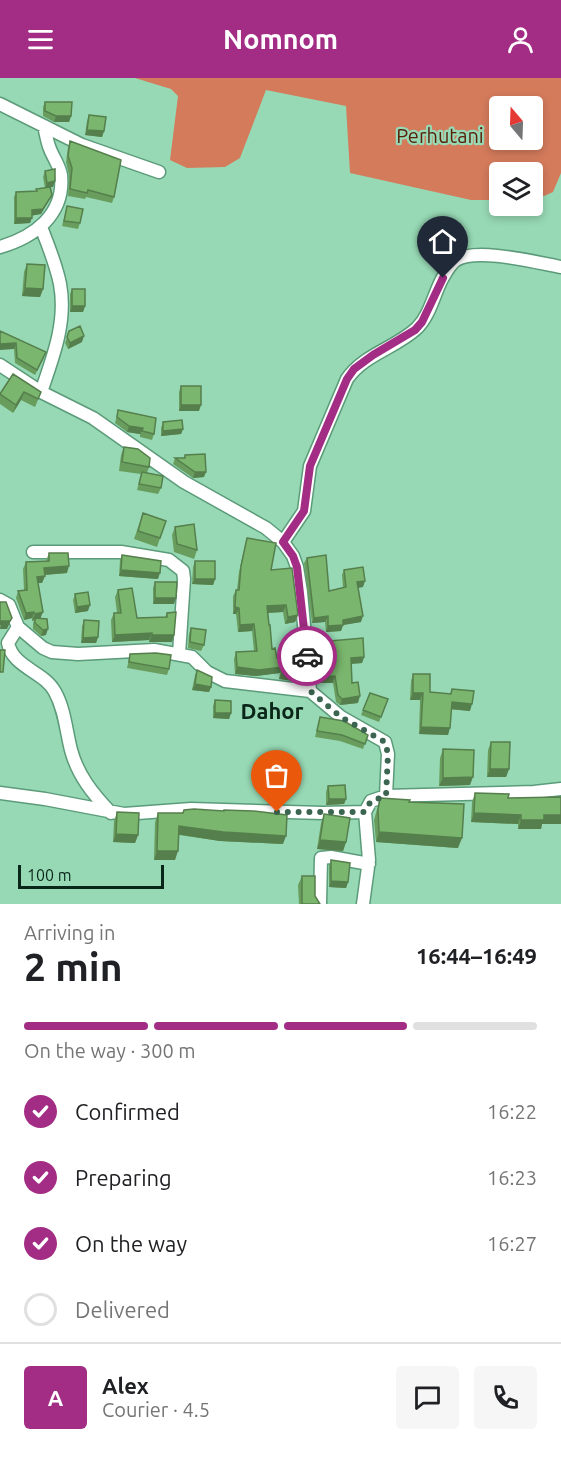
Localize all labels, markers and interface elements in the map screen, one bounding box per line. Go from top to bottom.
icon: menu [24,23,57,56]
icon: person [504,23,537,56]
text: Nomnom [223,24,338,54]
north arrow [489,96,543,150]
map controls [489,96,543,216]
park label: Perhutani [396,124,484,147]
button: layers [489,162,543,216]
pin [417,216,468,278]
icon: home [426,225,459,258]
courier [277,626,337,686]
icon: car [291,640,324,673]
district label: Dahor [240,698,304,723]
pin [251,750,302,812]
icon: bag [260,759,293,792]
scale bar [18,862,164,890]
text: 100 m [27,866,72,884]
text: Arriving in [24,921,115,944]
text: 16:44–16:49 [416,943,537,968]
text: 2 min [24,945,123,988]
text: On the way · 300 m [24,1039,196,1062]
icon: check [24,1095,57,1128]
text: Confirmed [75,1099,180,1124]
text: 16:22 [487,1100,537,1123]
icon: check [24,1161,57,1194]
text: Preparing [75,1165,172,1190]
text: 16:23 [487,1166,537,1189]
icon: check [24,1227,57,1260]
text: On the way [75,1231,187,1256]
text: 16:27 [487,1232,537,1255]
text: Delivered [75,1297,170,1322]
button: chat [396,1366,459,1429]
button: phone [474,1366,537,1429]
text: Alex [102,1373,149,1398]
text: A [48,1385,63,1410]
text: Courier · 4.5 [102,1398,210,1421]

